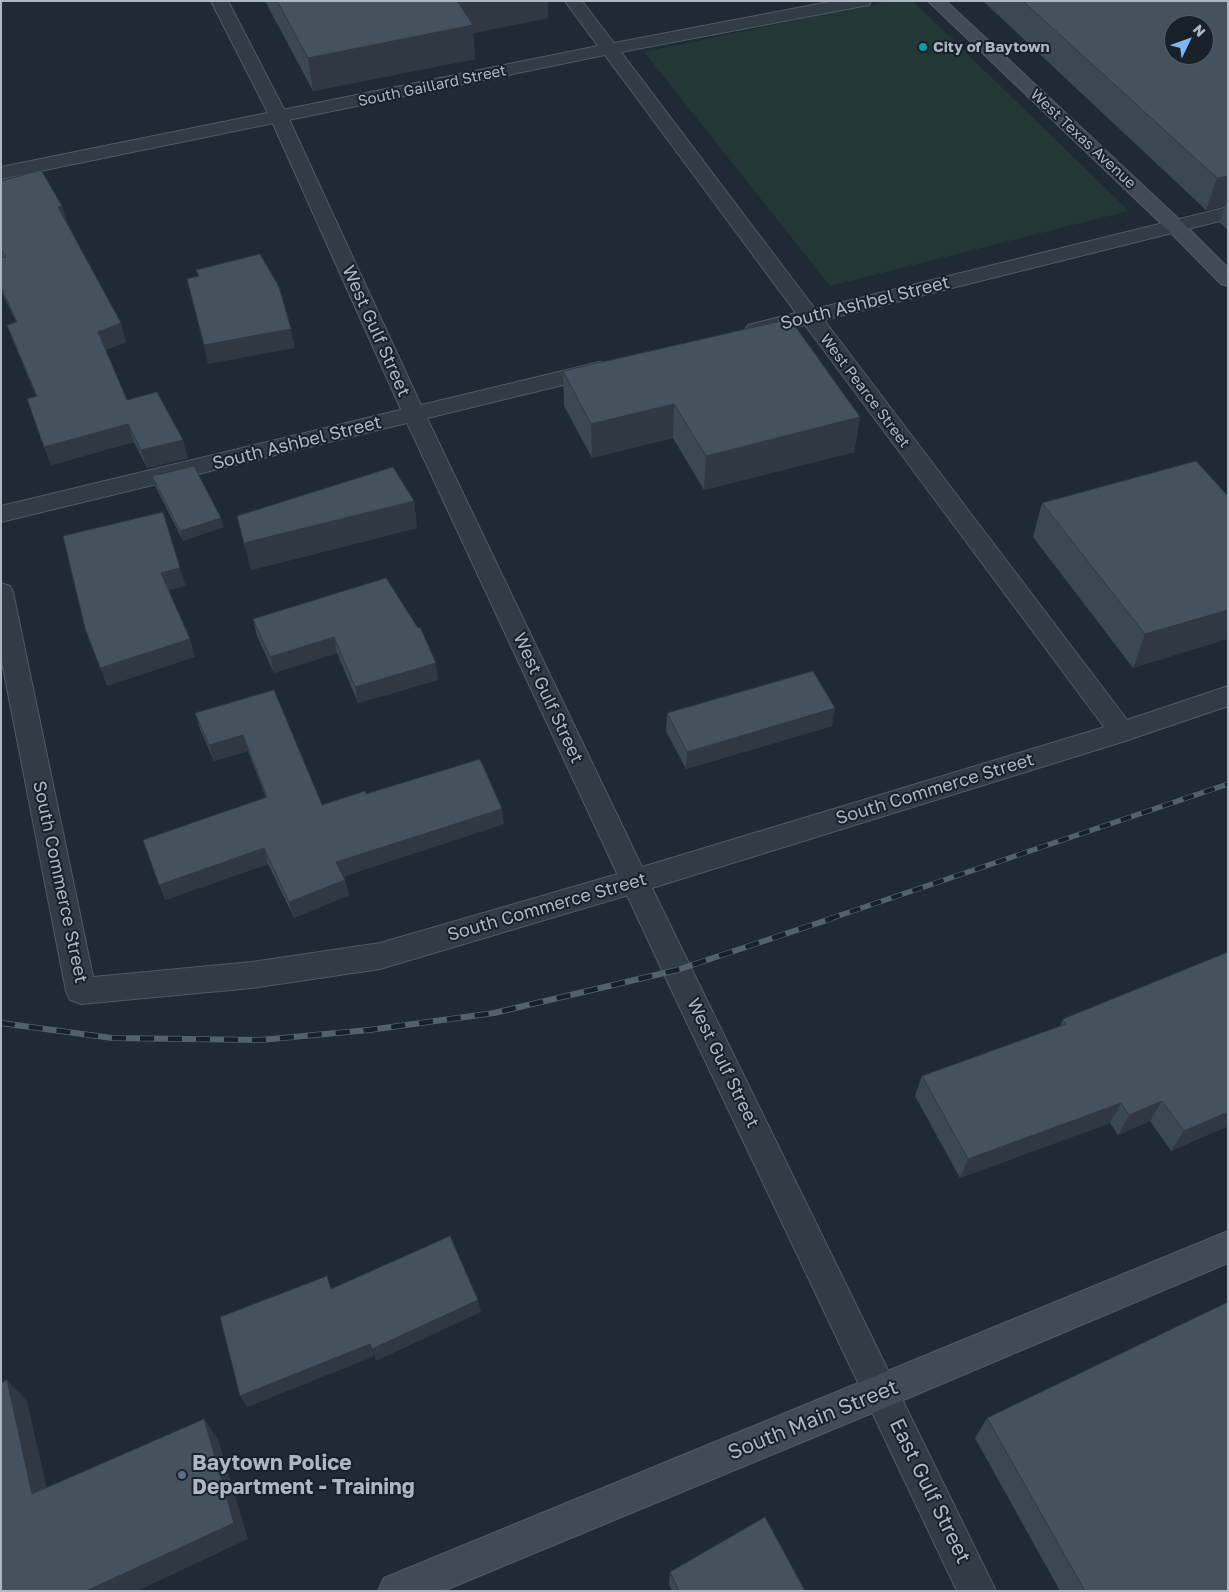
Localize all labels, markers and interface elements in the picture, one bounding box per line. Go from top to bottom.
north arrow [1164,15,1214,65]
text: N [1190,21,1210,40]
place label: City of Baytown [933,38,1050,56]
marker: City of Baytown [917,41,929,53]
street label: South Gaillard Street [356,62,508,110]
street label: West Texas Avenue [1026,85,1140,193]
street label: West Gulf Street [337,262,415,400]
street label: South Ashbel Street [778,272,952,334]
street label: West Pearce Street [816,331,914,451]
street label: South Ashbel Street [210,412,384,474]
street label: West Gulf Street [508,629,588,767]
street label: South Commerce Street [833,749,1037,829]
street label: South Commerce Street [28,779,92,985]
street label: South Commerce Street [445,868,649,946]
street label: West Gulf Street [682,995,764,1131]
street label: South Main Street [724,1374,902,1466]
street label: East Gulf Street [884,1414,976,1568]
place label: Baytown Police Department - Training [192,1450,415,1500]
marker: Baytown Police Department - Training [176,1469,188,1481]

